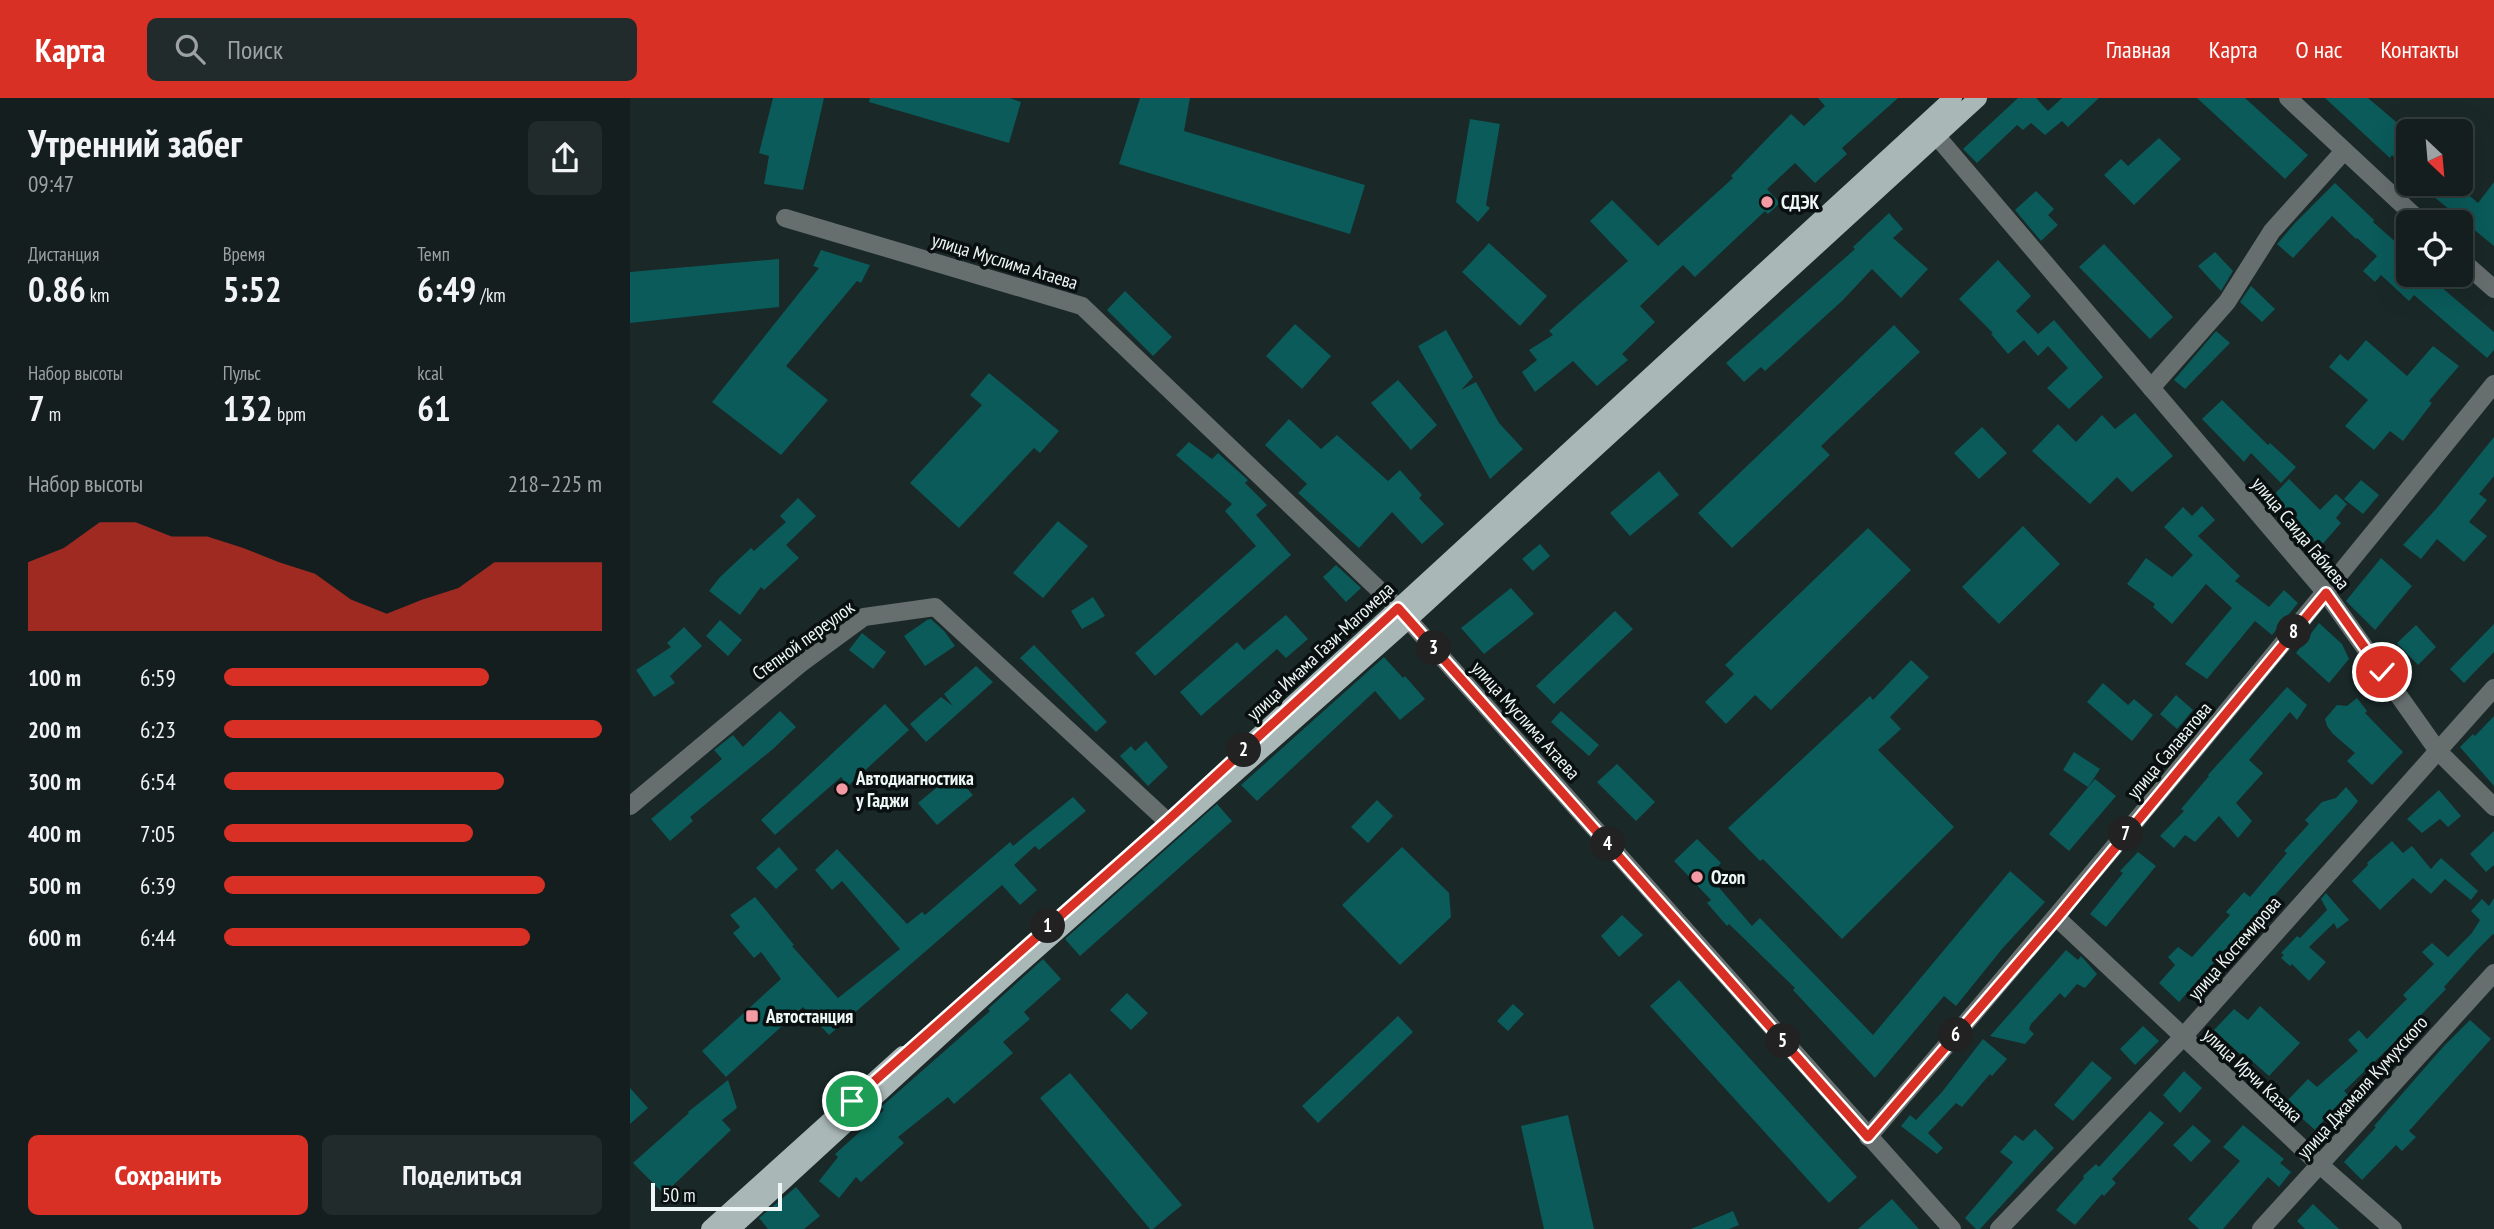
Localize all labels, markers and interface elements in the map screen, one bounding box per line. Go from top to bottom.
search box [147,18,637,81]
text: Карта [35,28,105,71]
icon: search [171,30,209,68]
text: Поиск [227,33,283,66]
text: Главная [2106,34,2171,65]
text: Карта [2209,34,2258,65]
text: О нас [2296,34,2342,65]
text: Контакты [2380,34,2459,65]
text: Утренний забег [28,118,242,167]
north arrow [2396,119,2473,196]
map controls [2396,119,2473,287]
button: share [528,121,602,195]
text: 09:47 [28,169,74,198]
place label: СДЭК [1781,190,1820,214]
marker: СДЭК [1759,194,1775,210]
button: locate [2396,210,2473,287]
street label: улица Муслима Атаева [929,227,1081,295]
text: Дистанция [28,242,99,266]
text: Время [223,242,265,266]
text: Темп [417,242,450,266]
text: 0.86 [28,266,86,312]
text: 5:52 [223,266,282,312]
text: 6:49 [417,266,476,312]
text: km [86,283,109,307]
text: /km [476,283,506,307]
text: Набор высоты [28,361,123,385]
text: Пульс [223,361,261,385]
text: kcal [417,361,443,385]
text: 7 [28,385,45,431]
text: 132 [223,385,273,431]
text: 61 [417,385,451,431]
text: m [45,402,61,426]
text: bpm [273,402,306,426]
text: Набор высоты [28,469,143,498]
text: 218–225 m [508,469,602,498]
street label: улица Саида Габиева [2247,472,2355,594]
street label: улица Имама Гази-Магомеда [1241,577,1399,725]
street label: Степной переулок [747,595,859,685]
pin: 8 [2276,614,2312,650]
text: 8 [2289,619,2298,643]
pin: 3 [1416,630,1452,666]
text: 3 [1429,635,1438,659]
pin [2352,642,2412,702]
icon: check [2363,653,2401,691]
street label: улица Муслима Атаева [1466,656,1586,784]
text: 100 m [28,663,81,692]
text: 6:59 [140,663,176,692]
street label: улица Салаватова [2121,697,2217,803]
text: 200 m [28,715,81,744]
text: 6:23 [140,715,176,744]
pin: 2 [1226,732,1262,768]
text: 2 [1239,737,1248,761]
place label: Автодиагностика у Гаджи [855,766,974,812]
text: 300 m [28,767,81,796]
text: 6:54 [140,767,176,796]
marker: Автодиагностика у Гаджи [834,781,850,797]
pin: 7 [2108,816,2144,852]
text: 400 m [28,819,81,848]
text: 7:05 [140,819,176,848]
text: 7 [2121,821,2130,845]
pin: 4 [1590,826,1626,862]
text: 4 [1603,831,1612,855]
place label: Ozon [1711,865,1745,889]
marker: Ozon [1689,869,1705,885]
text: 500 m [28,871,81,900]
text: 6:39 [140,871,176,900]
street label: улица Костемирова [2182,891,2286,1005]
pin: 1 [1030,908,1066,944]
text: 1 [1043,913,1052,937]
text: 600 m [28,923,81,952]
text: 6:44 [140,923,176,952]
place label: Автостанция [765,1004,853,1028]
marker: Автостанция [744,1008,760,1024]
street label: улица Джамаля Кумухского [2291,1011,2433,1163]
pin: 6 [1938,1018,1974,1052]
text: 6 [1951,1022,1960,1046]
street label: улица Ирчи Казака [2198,1023,2308,1127]
pin: 5 [1766,1024,1800,1058]
text: 5 [1778,1028,1787,1052]
pin [822,1071,882,1131]
icon: arrive [833,1082,871,1120]
button: Сохранить [28,1135,308,1215]
button: Поделиться [322,1135,602,1215]
scale bar [651,1180,782,1212]
text: 50 m [662,1183,696,1207]

